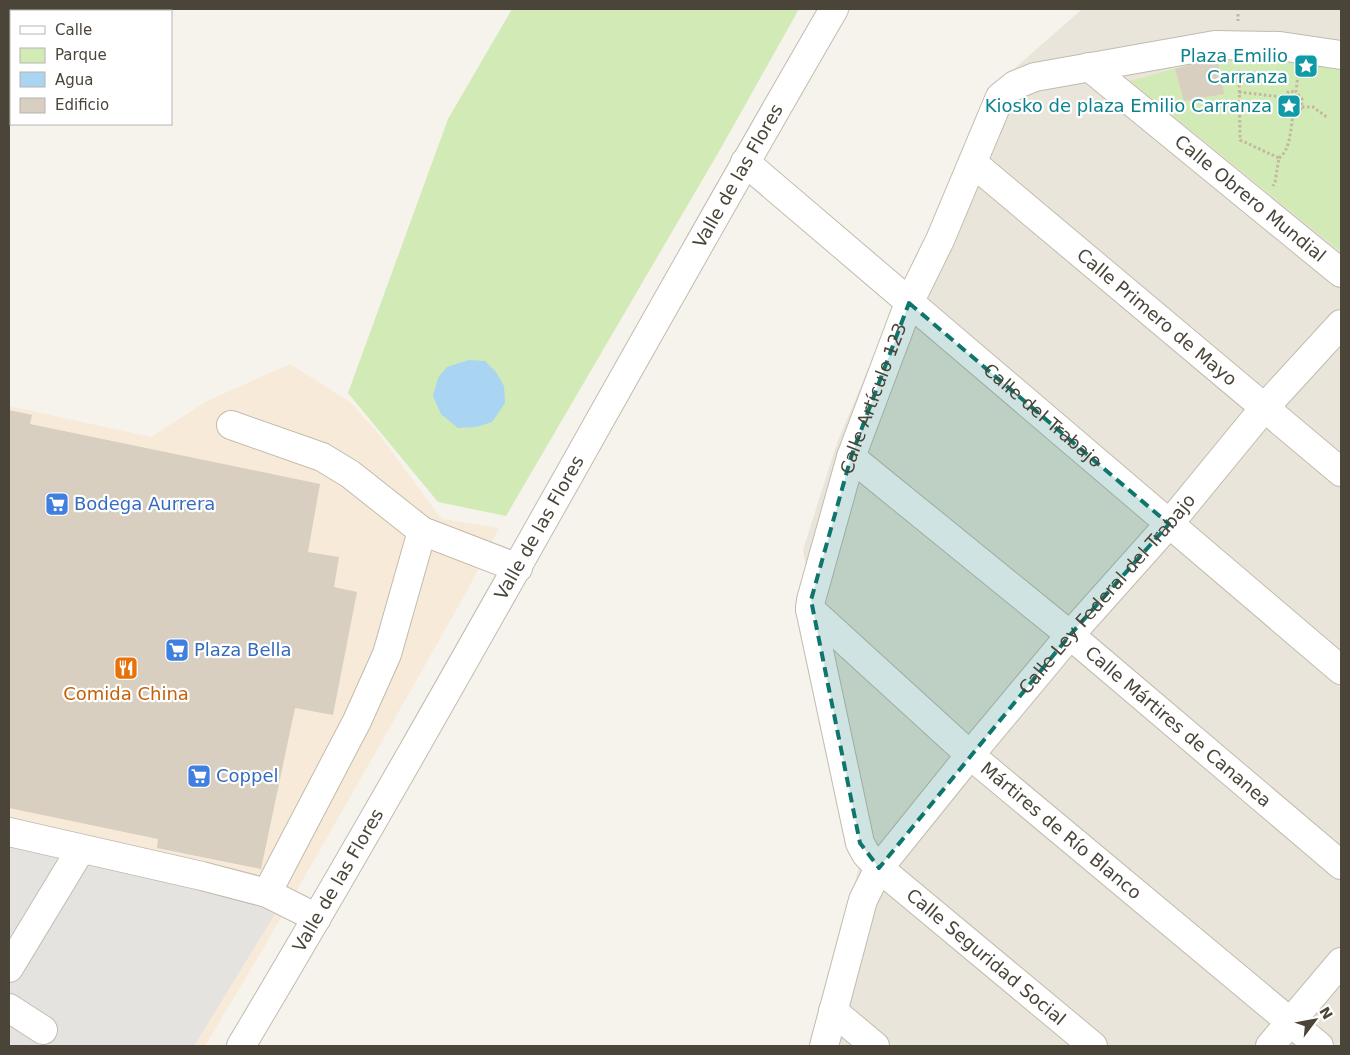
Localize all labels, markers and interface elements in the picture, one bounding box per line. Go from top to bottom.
legend [10,10,172,125]
text: Calle [55,21,92,39]
place label: Plaza Emilio Carranza [1180,45,1288,87]
text: Parque [55,46,107,64]
place icon: Plaza Emilio Carranza [1293,53,1319,79]
text: Agua [55,71,93,89]
place icon: Kiosko de plaza Emilio Carranza [1276,93,1302,119]
place label: Kiosko de plaza Emilio Carranza [985,95,1272,116]
text: Edificio [55,96,109,114]
street label: Valle de las Flores [688,100,787,251]
street label: Calle Obrero Mundial [1171,130,1330,266]
street label: Calle Primero de Mayo [1073,244,1241,390]
street label: Calle Artículo 123 [836,320,911,476]
street label: Calle del Trabajo [979,359,1106,472]
street label: Valle de las Flores [490,452,588,603]
street label: Calle Ley Federal del Trabajo [1014,489,1199,698]
supermarket icon: Bodega Aurrera [44,491,70,517]
place label: Bodega Aurrera [74,493,215,514]
supermarket icon: Plaza Bella [164,637,190,663]
place label: Plaza Bella [194,639,292,660]
street label: Calle Mártires de Cananea [1081,641,1276,811]
restaurant icon: Comida China [113,655,139,681]
place label: Comida China [63,683,189,704]
street label: Mártires de Río Blanco [977,758,1146,903]
supermarket icon: Coppel [186,763,212,789]
place label: Coppel [216,765,279,786]
street label: Valle de las Flores [288,805,387,956]
street label: Calle Seguridad Social [903,884,1070,1029]
north arrow [1290,995,1340,1045]
text: N [1316,1004,1336,1022]

